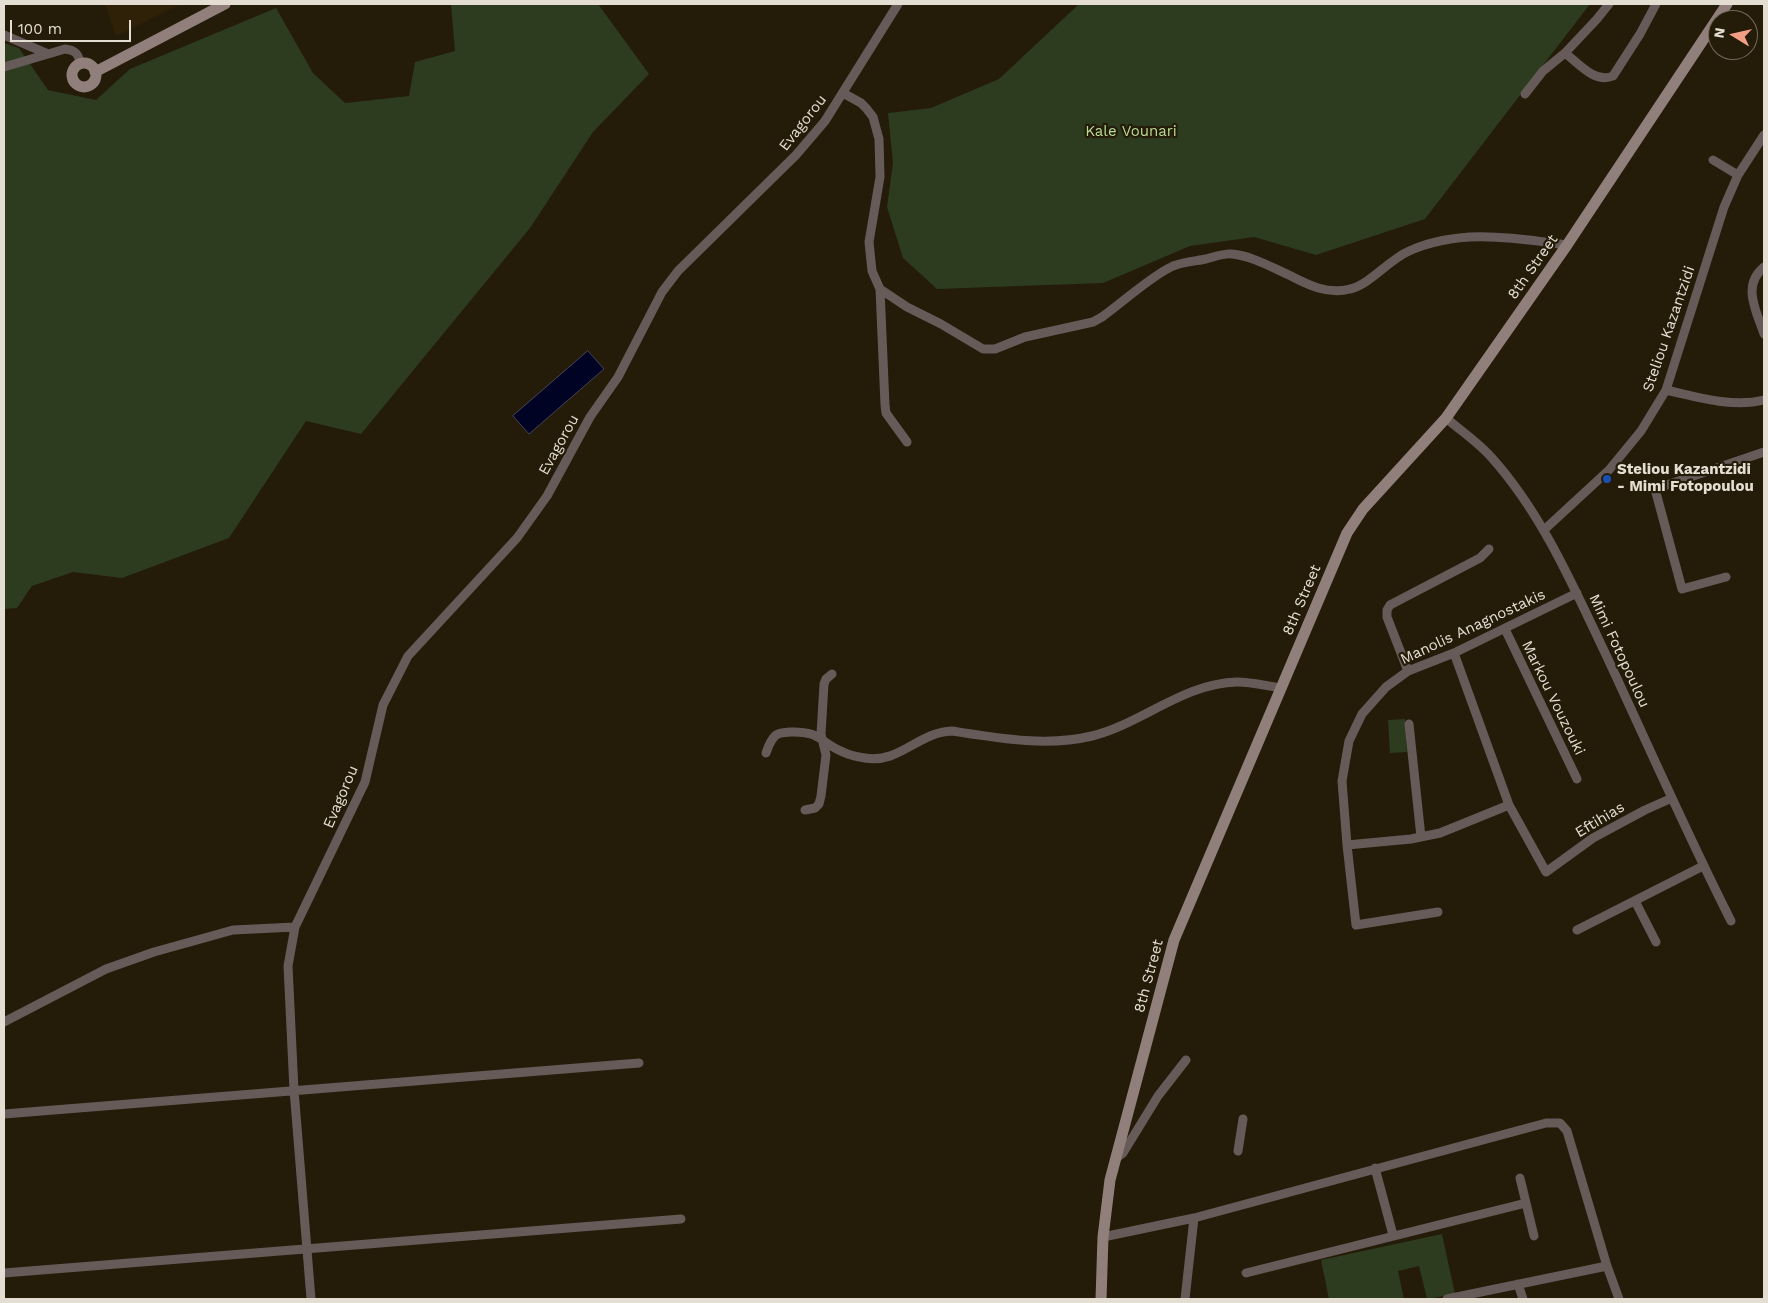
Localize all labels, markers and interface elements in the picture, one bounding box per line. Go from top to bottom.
scale bar [12,10,134,42]
north arrow [1708,10,1758,60]
text: 100 m [18,20,62,38]
text: N [1710,26,1728,39]
street label: Evagorou [775,91,831,155]
park label: Kale Vounari [1085,123,1177,141]
street label: 8th Street [1504,231,1562,303]
street label: Steliou Kazantzidi [1639,264,1699,394]
street label: Evagorou [535,412,583,478]
place label: Steliou Kazantzidi - Mimi Fotopoulou [1617,461,1754,496]
marker: Steliou Kazantzidi - Mimi Fotopoulou [1601,473,1613,485]
street label: 8th Street [1279,562,1325,638]
street label: Manolis Anagnostakis [1398,585,1548,669]
street label: Mimi Fotopoulou [1585,591,1653,711]
street label: Markou Vouzouki [1518,638,1588,758]
street label: Evagorou [320,763,362,831]
street label: Eftihias [1572,798,1628,842]
street label: 8th Street [1131,937,1167,1015]

